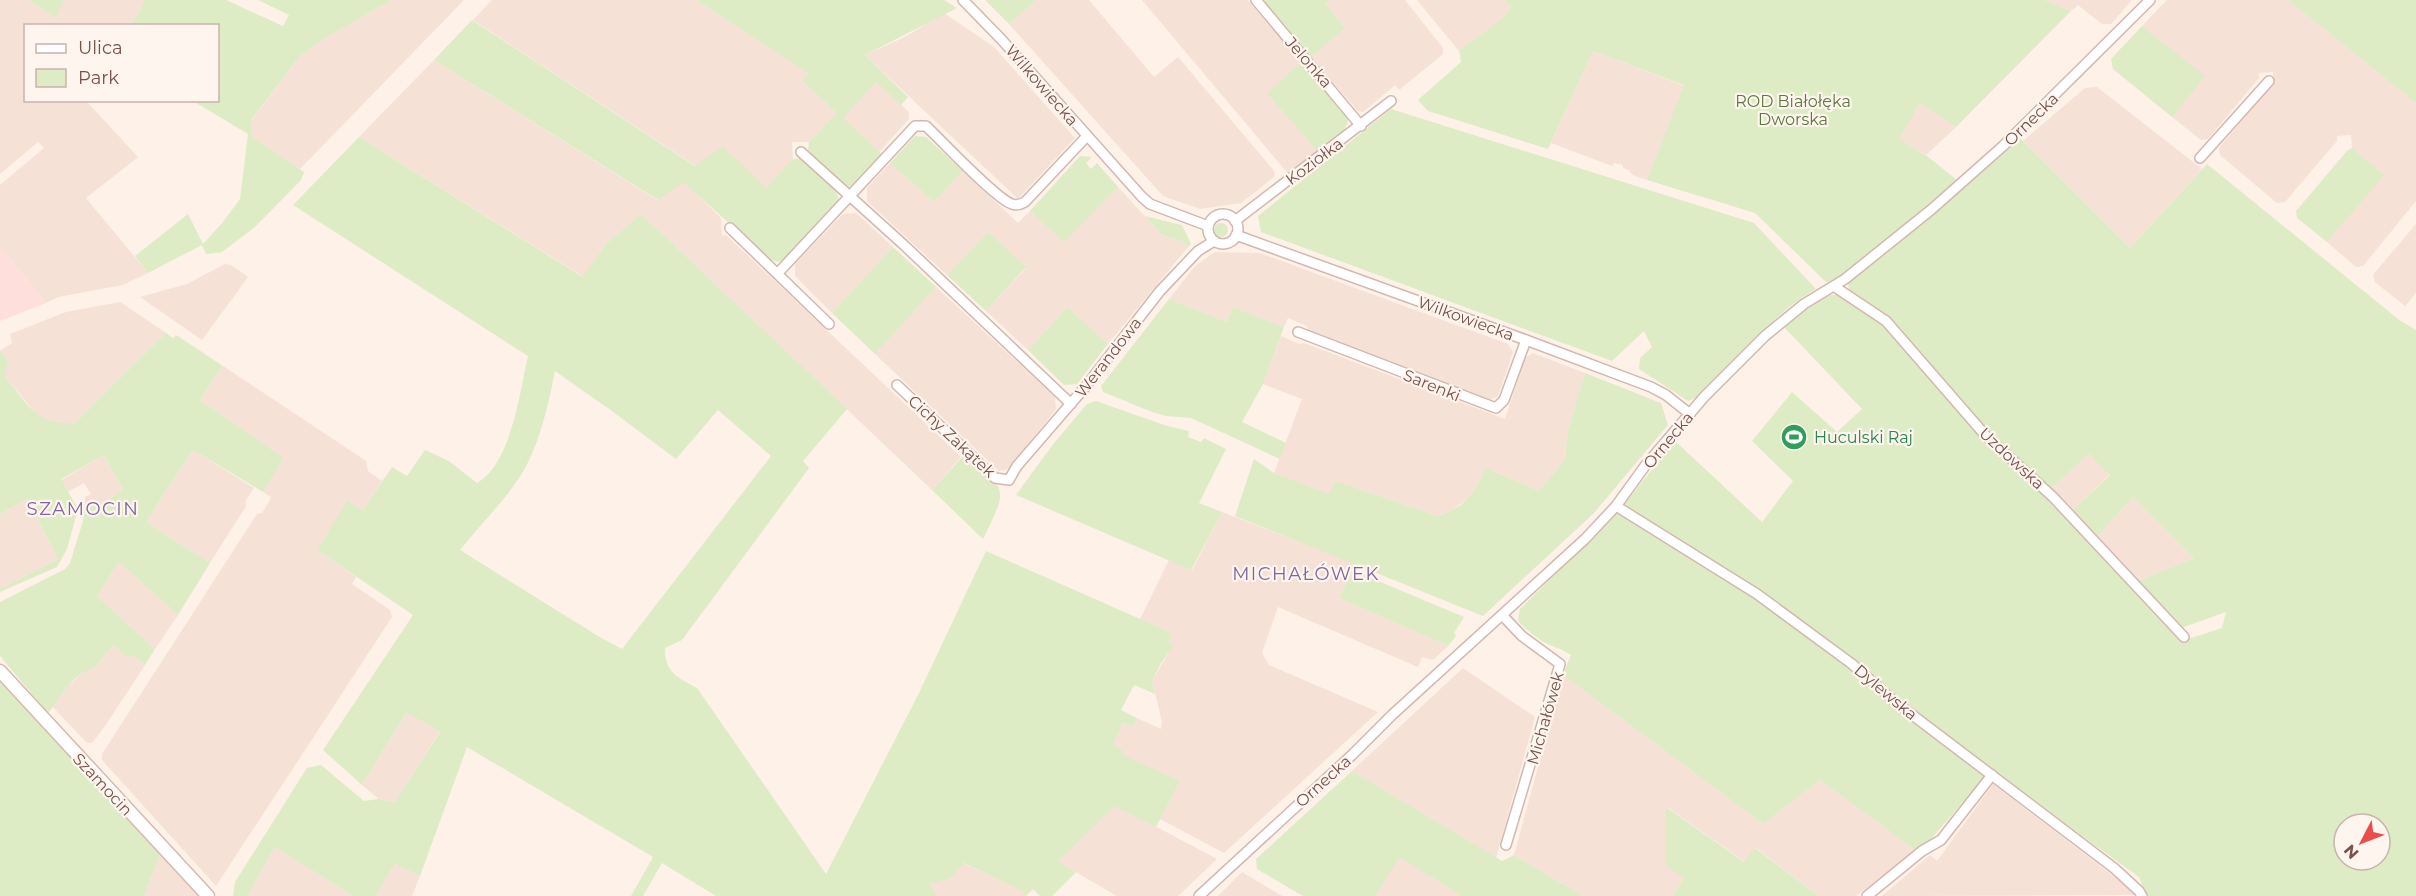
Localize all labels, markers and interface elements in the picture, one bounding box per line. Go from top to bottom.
legend [24,24,219,102]
street label: Jelonka [1281,32,1336,92]
text: Ulica [78,37,123,59]
street label: Wilkowiecka [1001,41,1082,130]
text: Park [78,67,119,89]
street label: Ornecka [2000,89,2062,150]
park label: ROD Białołęka Dworska [1735,92,1851,129]
street label: Koziołka [1282,134,1347,189]
street label: Wilkowiecka [1415,292,1516,345]
street label: Werandowa [1071,313,1146,401]
street label: Sarenki [1401,365,1463,405]
street label: Cichy Zakątek [904,391,999,482]
street label: Ornecka [1639,408,1697,472]
sports icon: Huculski Raj [1779,422,1809,452]
street label: Uzdowska [1975,423,2048,493]
place label: Huculski Raj [1814,428,1913,447]
district label: SZAMOCIN [27,498,139,520]
district label: MICHAŁÓWEK [1232,563,1380,585]
street label: Dylewska [1850,661,1921,724]
street label: Michałówek [1523,669,1568,767]
street label: Szamocin [69,749,136,820]
street label: Ornecka [1292,752,1355,811]
north arrow [2332,812,2392,872]
text: N [2340,841,2363,863]

